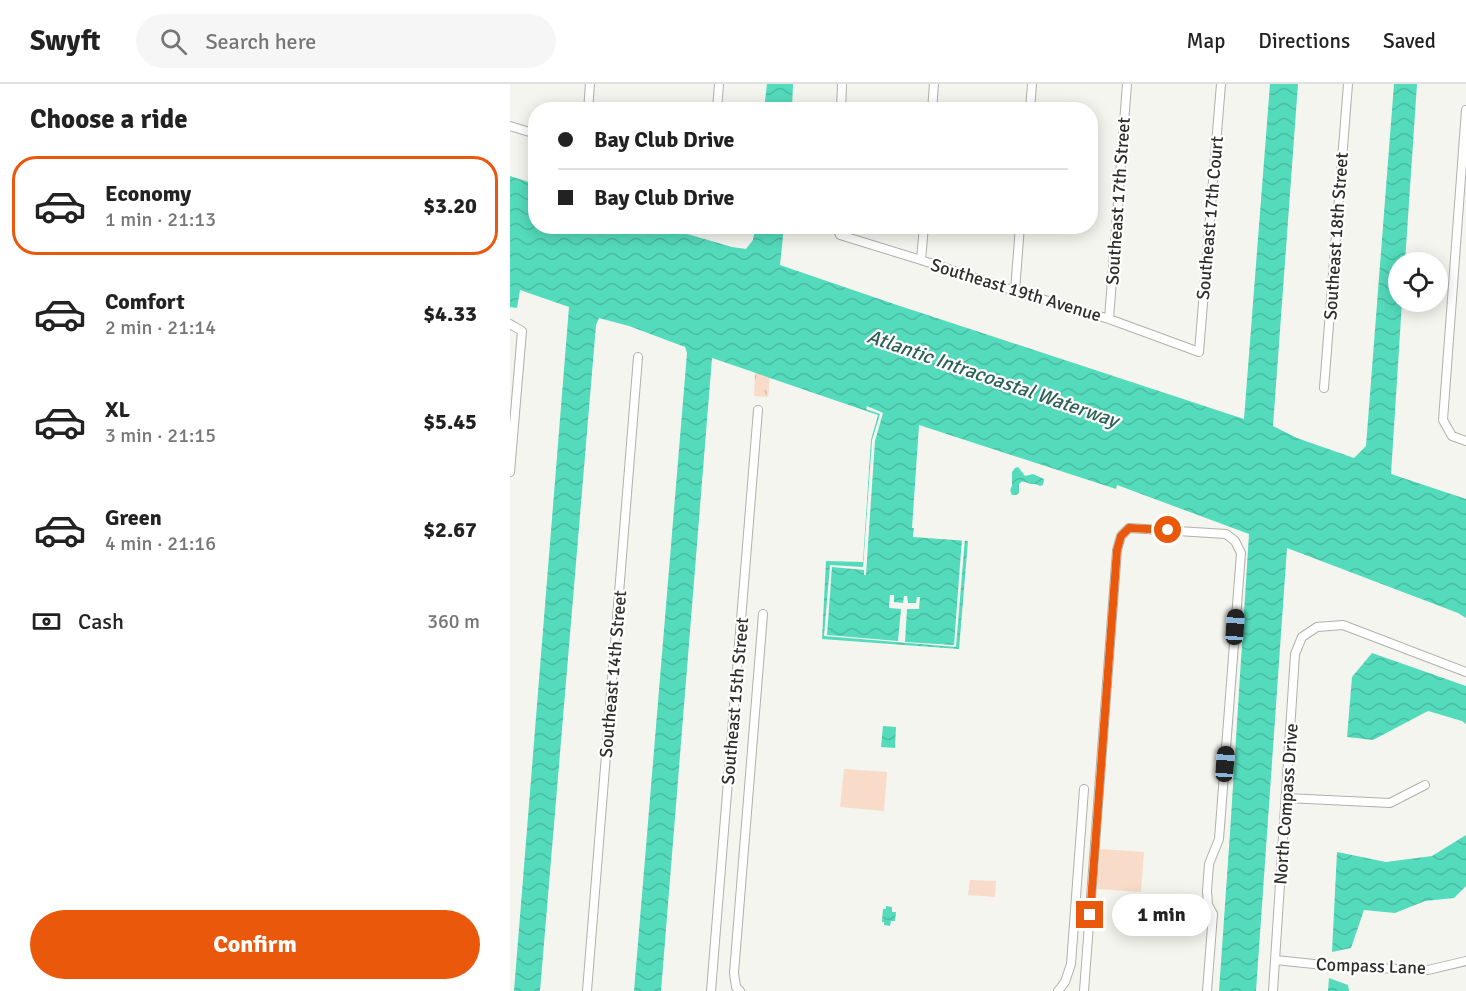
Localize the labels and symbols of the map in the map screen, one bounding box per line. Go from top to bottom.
street label: Southeast 17th Street [1101,116,1135,286]
street label: Southeast 17th Court [1192,135,1228,301]
street label: Southeast 18th Street [1319,151,1353,321]
street label: Southeast 19th Avenue [928,254,1104,326]
water label: Atlantic Intracoastal Waterway [864,324,1124,434]
route start [1154,516,1181,543]
street label: Southeast 14th Street [595,589,631,759]
car [1225,608,1245,646]
street label: Southeast 15th Street [717,616,753,786]
street label: North Compass Drive [1269,723,1303,885]
car [1215,745,1235,783]
callout: 1 min [1111,894,1210,936]
route end [1076,901,1103,928]
street label: Compass Lane [1316,953,1426,979]

